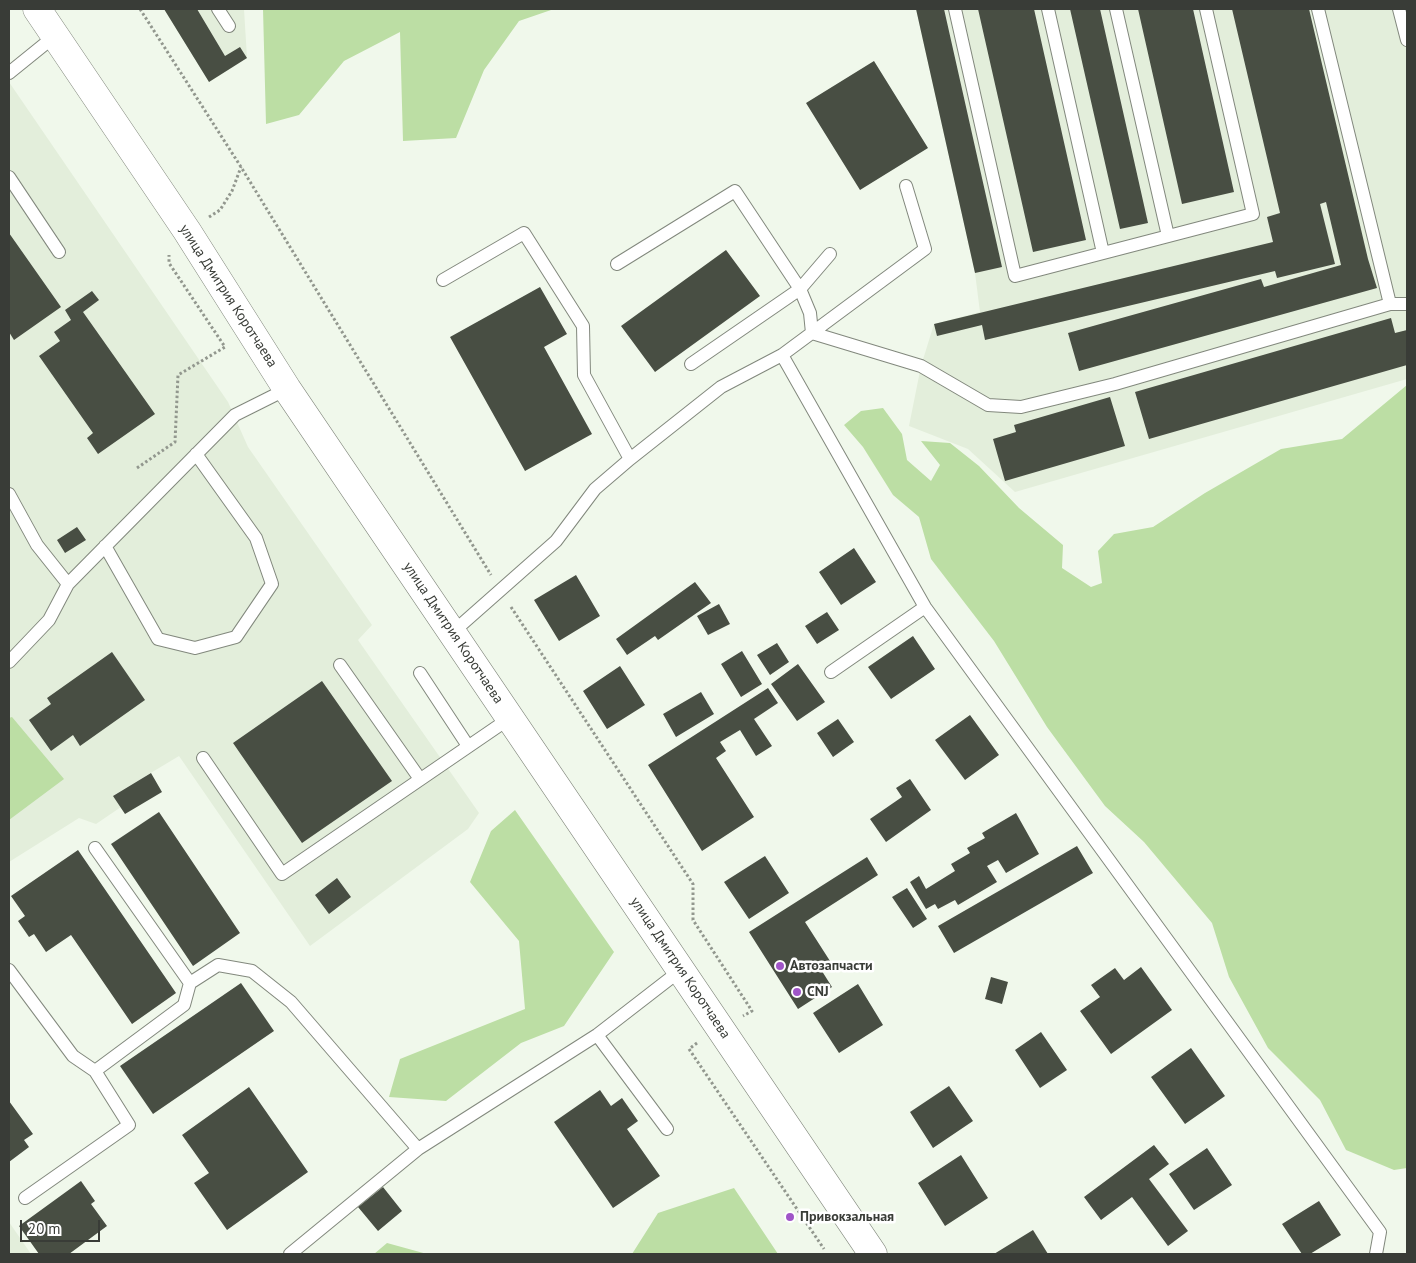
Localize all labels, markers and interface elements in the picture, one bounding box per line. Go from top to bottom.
street label: улица Дмитрия Коротчаева [175,221,281,371]
street label: улица Дмитрия Коротчаева [399,559,507,707]
street label: улица Дмитрия Коротчаева [626,894,734,1042]
place label: Автозапчасти [790,958,873,974]
marker: Автозапчасти [774,960,786,972]
place label: CNJ [807,984,829,1000]
marker: CNJ [791,986,803,998]
place label: Привокзальная [800,1209,894,1225]
scale bar [22,1210,102,1242]
marker: Привокзальная [784,1211,796,1223]
text: 20 m [28,1219,61,1238]

